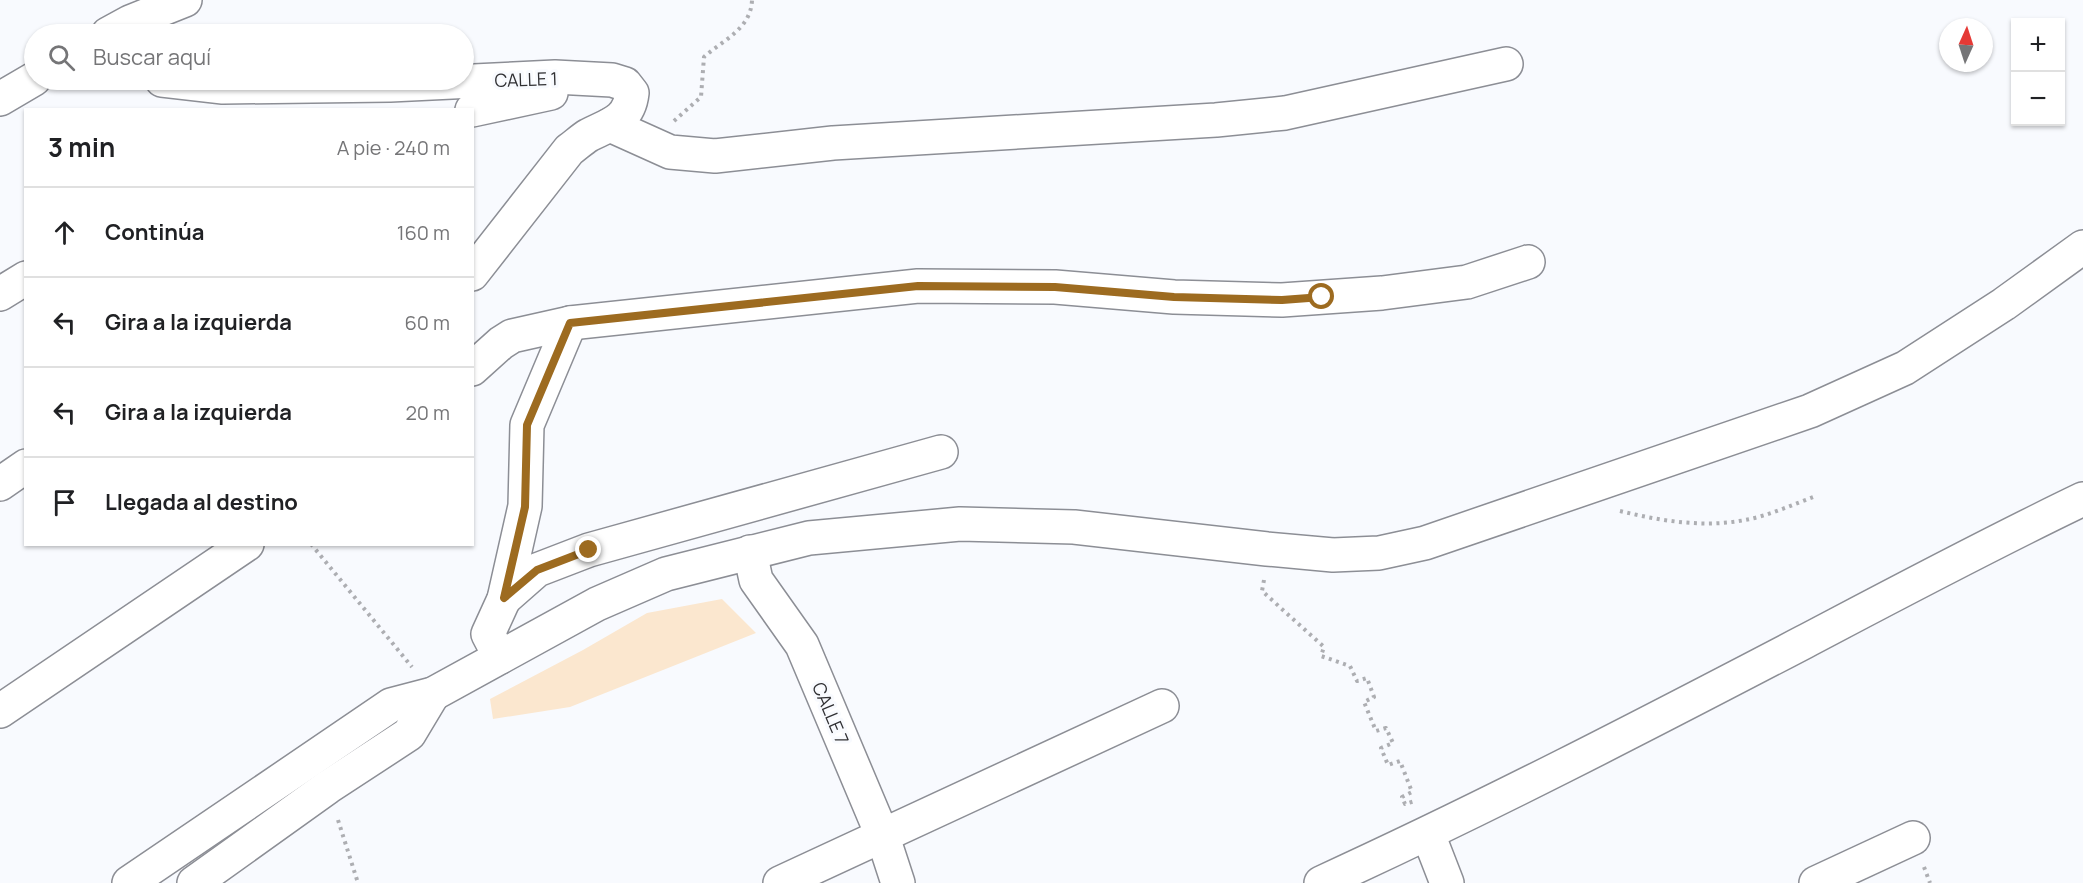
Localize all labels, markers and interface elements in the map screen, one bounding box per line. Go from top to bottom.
north arrow [1939,18,1993,72]
map controls [2011,18,2065,126]
button: + [2011,18,2065,72]
search box [24,24,474,90]
icon: search [45,41,78,74]
text: Buscar aquí [93,42,211,72]
street label: CALLE 1 [494,66,558,92]
button: − [2011,72,2065,126]
text: 3 min [48,129,115,165]
text: A pie · 240 m [337,134,450,161]
icon: ahead [48,216,81,249]
text: Continúa [105,217,205,247]
text: 160 m [397,219,450,246]
route start [1308,283,1334,309]
icon: left [48,306,81,339]
text: Gira a la izquierda [105,307,292,337]
text: 60 m [404,309,450,336]
icon: left [48,396,81,429]
text: Gira a la izquierda [105,397,292,427]
text: 20 m [405,399,450,426]
icon: arrive [48,486,81,519]
text: Llegada al destino [105,487,298,517]
route end [575,536,601,562]
street label: CALLE 7 [807,678,855,748]

